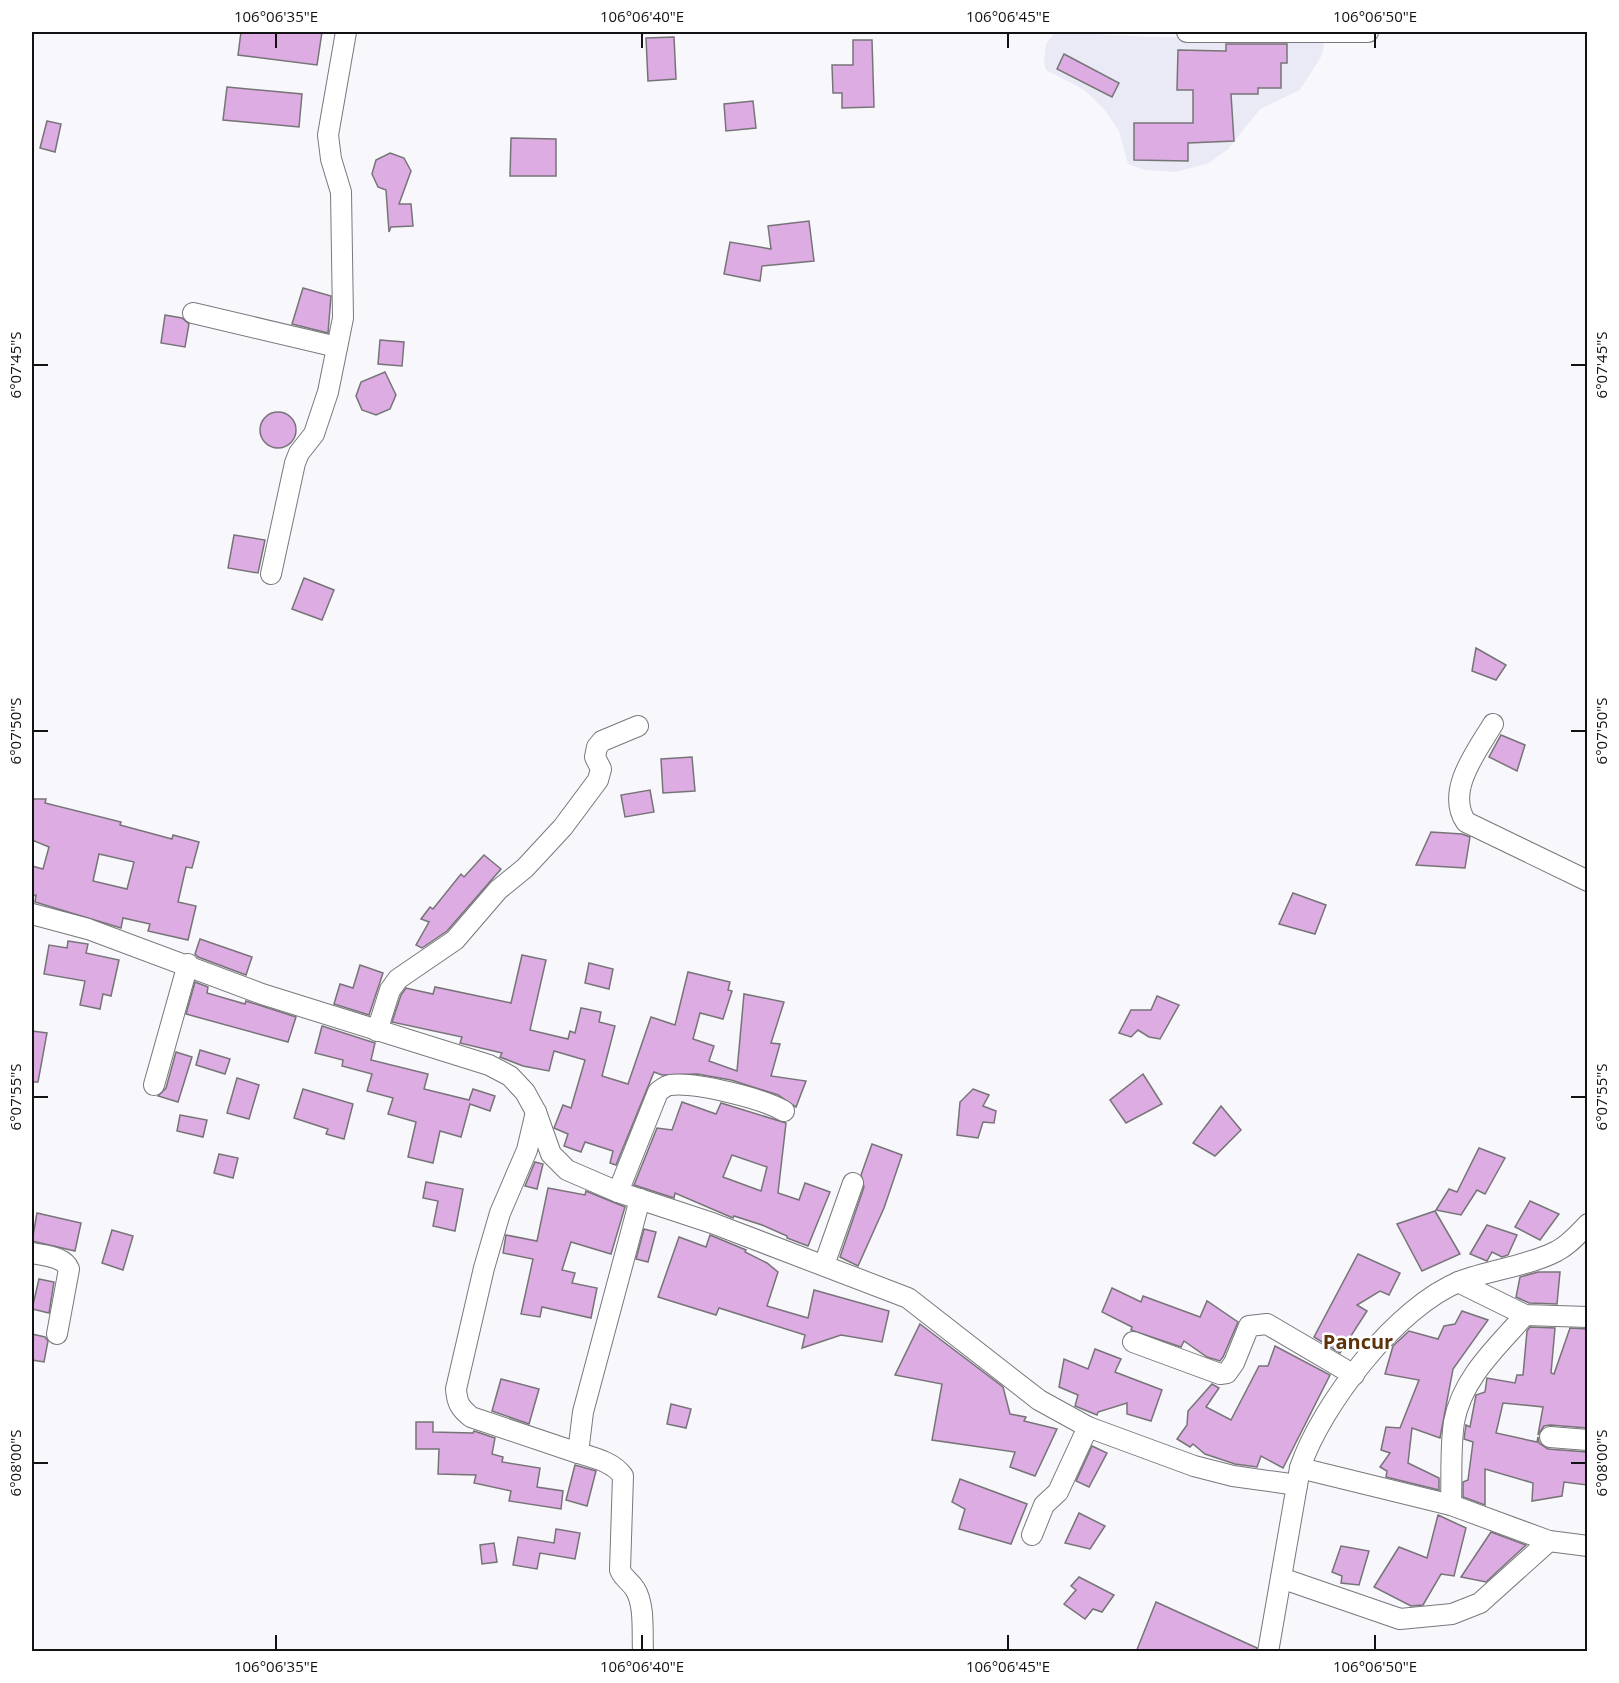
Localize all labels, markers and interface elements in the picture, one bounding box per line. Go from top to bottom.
text: 106°06'35"E [234,6,318,26]
text: 106°06'40"E [600,6,684,26]
text: 106°06'45"E [966,6,1050,26]
text: 106°06'50"E [1333,6,1417,26]
text: 6°07'45"S [5,332,25,398]
text: 6°07'45"S [1591,332,1611,398]
text: 6°07'50"S [5,698,25,764]
text: 6°07'50"S [1591,698,1611,764]
text: 6°07'55"S [5,1064,25,1130]
text: 6°07'55"S [1591,1064,1611,1130]
district label: Pancur [1323,1328,1393,1355]
text: 6°08'00"S [5,1430,25,1496]
text: 6°08'00"S [1591,1430,1611,1496]
text: 106°06'35"E [234,1656,318,1676]
text: 106°06'40"E [600,1656,684,1676]
text: 106°06'45"E [966,1656,1050,1676]
text: 106°06'50"E [1333,1656,1417,1676]

